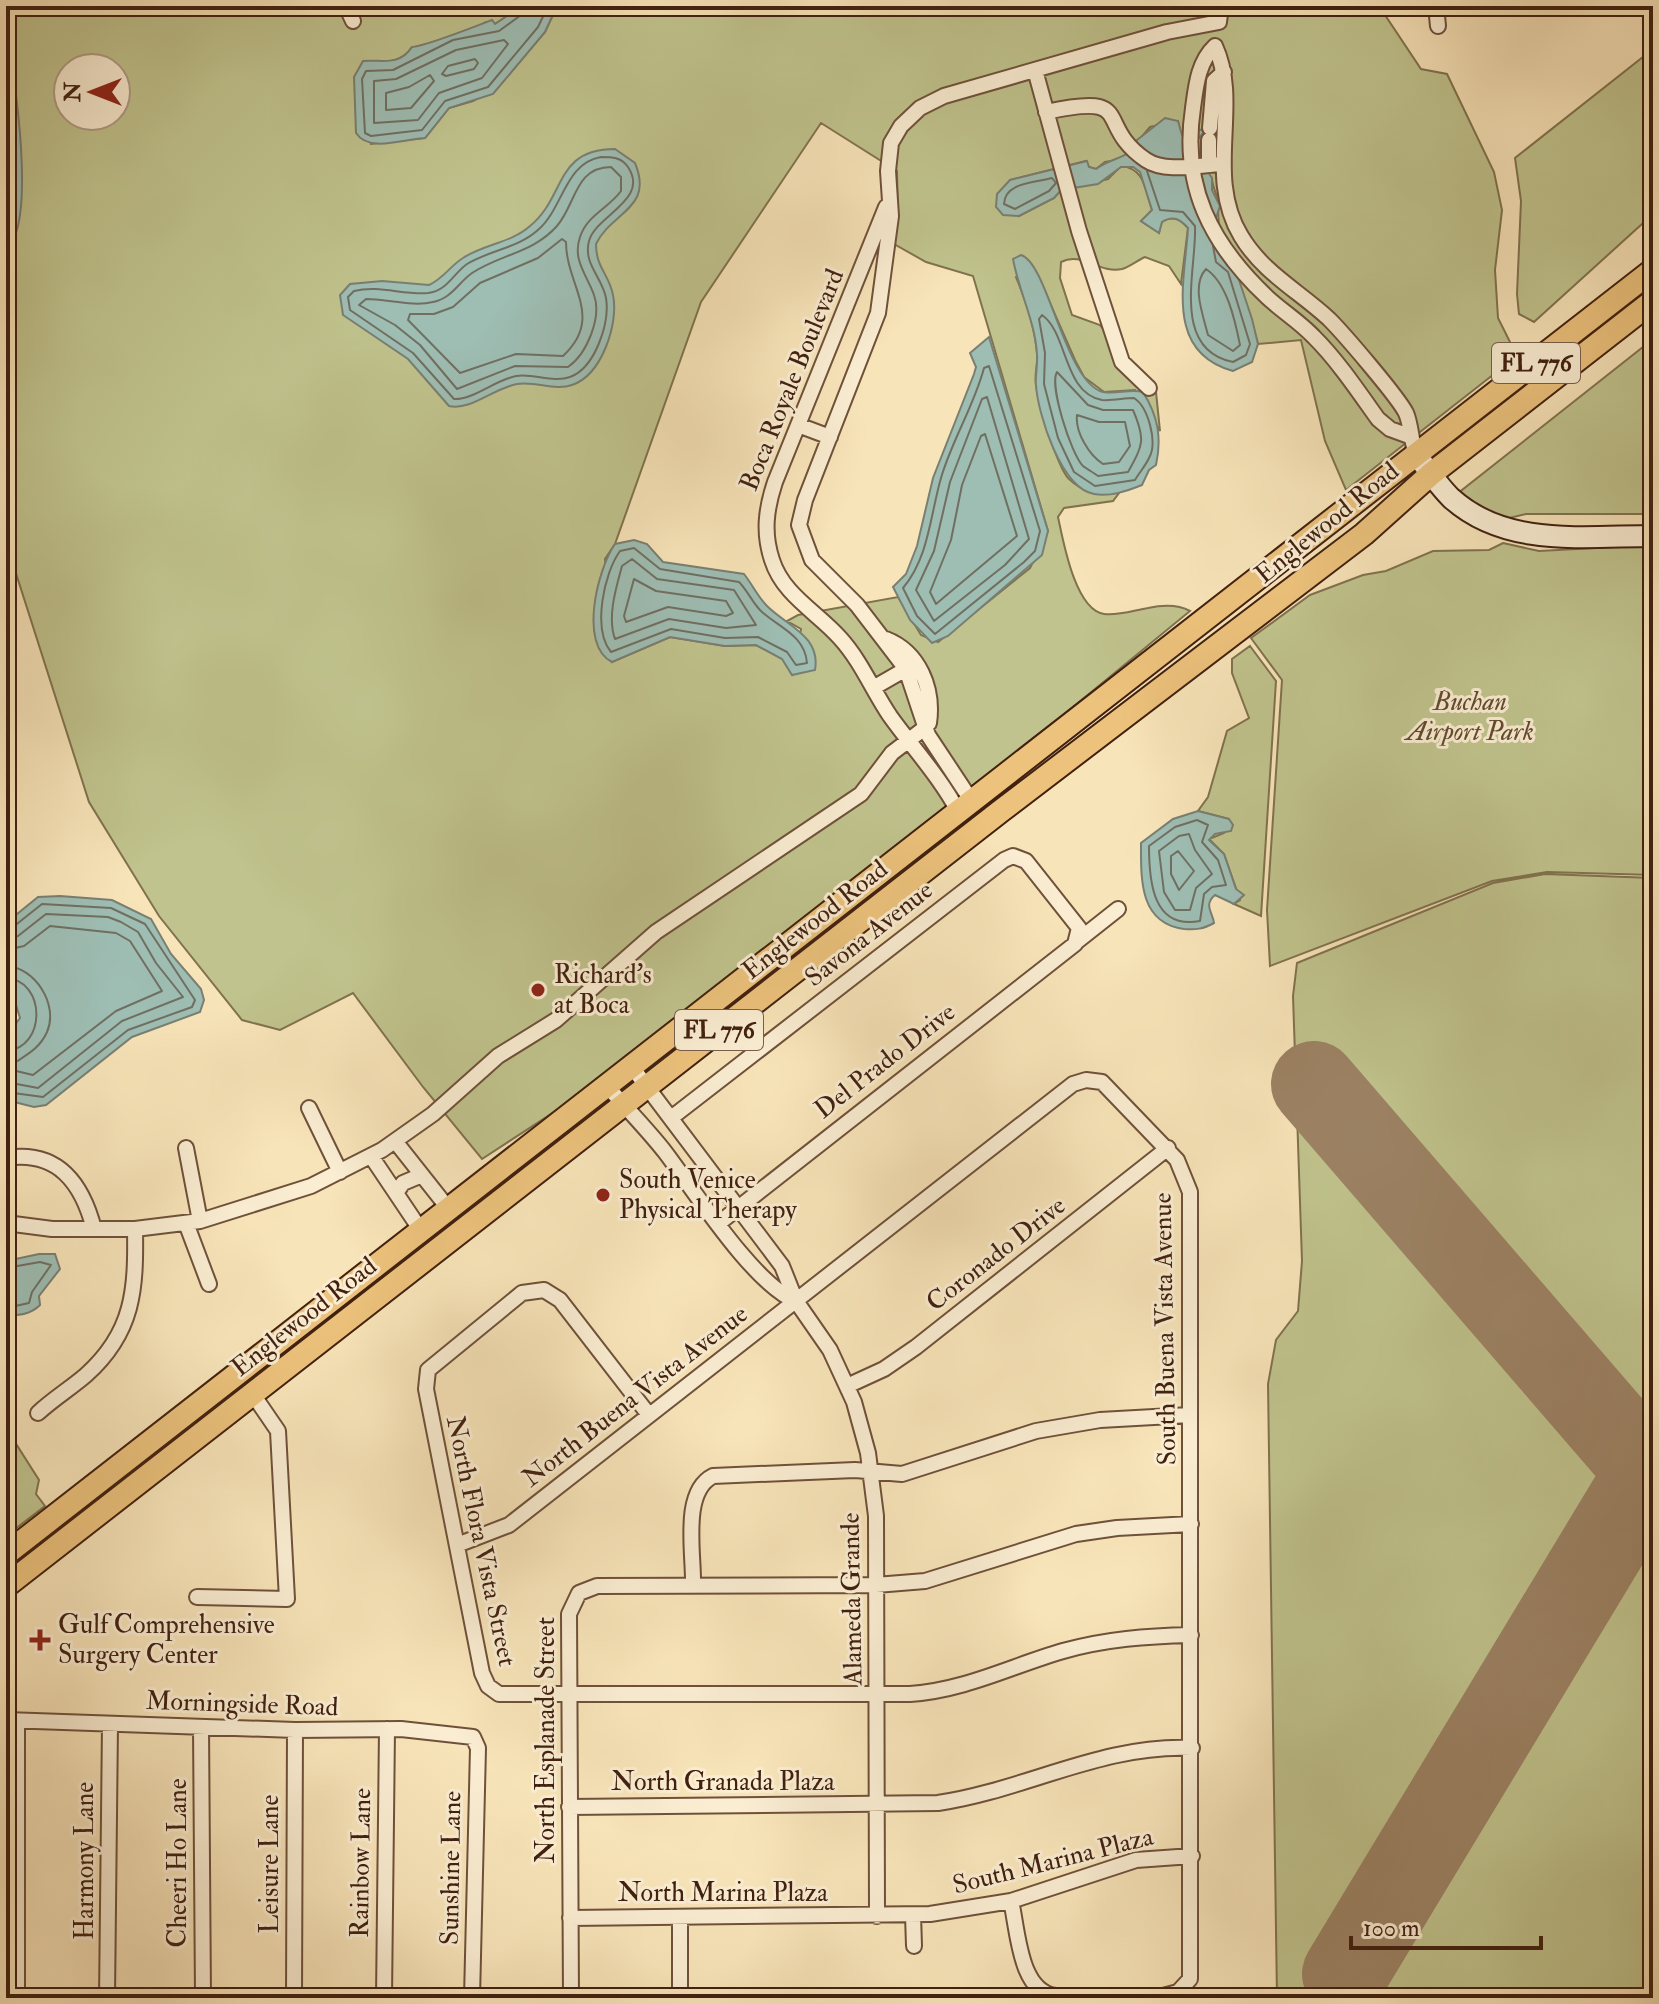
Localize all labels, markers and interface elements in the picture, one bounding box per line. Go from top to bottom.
north arrow [52,52,132,132]
text: N [59,82,87,103]
street label: Boca Royale Boulevard [733,264,851,496]
road number: FL 776 [1492,343,1580,383]
street label: Englewood Road [1249,455,1406,591]
park label: Buchan Airport Park [1403,686,1534,748]
street label: Englewood Road [736,853,894,987]
street label: Savona Avenue [799,874,939,994]
place label: Richard's at Boca [554,959,652,1021]
marker: Richard's at Boca [529,981,547,999]
street label: Del Prado Drive [808,996,962,1126]
road number: FL 776 [675,1010,763,1050]
place label: South Venice Physical Therapy [619,1164,797,1227]
marker: South Venice Physical Therapy [594,1186,612,1204]
street label: Coronado Drive [920,1190,1072,1318]
street label: South Buena Vista Avenue [1147,1192,1183,1466]
street label: Englewood Road [225,1250,383,1384]
street label: North Buena Vista Avenue [516,1298,754,1494]
street label: North Flora Vista Street [439,1413,523,1669]
street label: Alameda Grande [834,1512,870,1687]
place label: Gulf Comprehensive Surgery Center [58,1609,275,1671]
street label: North Esplanade Street [530,1617,563,1863]
marker: Gulf Comprehensive Surgery Center [29,1629,51,1651]
street label: Morningside Road [145,1685,339,1723]
street label: North Granada Plaza [611,1766,835,1798]
street label: Cheeri Ho Lane [162,1778,194,1948]
street label: Harmony Lane [69,1782,101,1940]
street label: Rainbow Lane [344,1788,378,1938]
street label: Sunshine Lane [434,1791,468,1945]
street label: Leisure Lane [254,1794,286,1933]
street label: South Marina Plaza [949,1821,1157,1901]
street label: North Marina Plaza [618,1877,828,1909]
scale bar [1351,1900,1541,1950]
text: 100 m [1363,1913,1420,1944]

